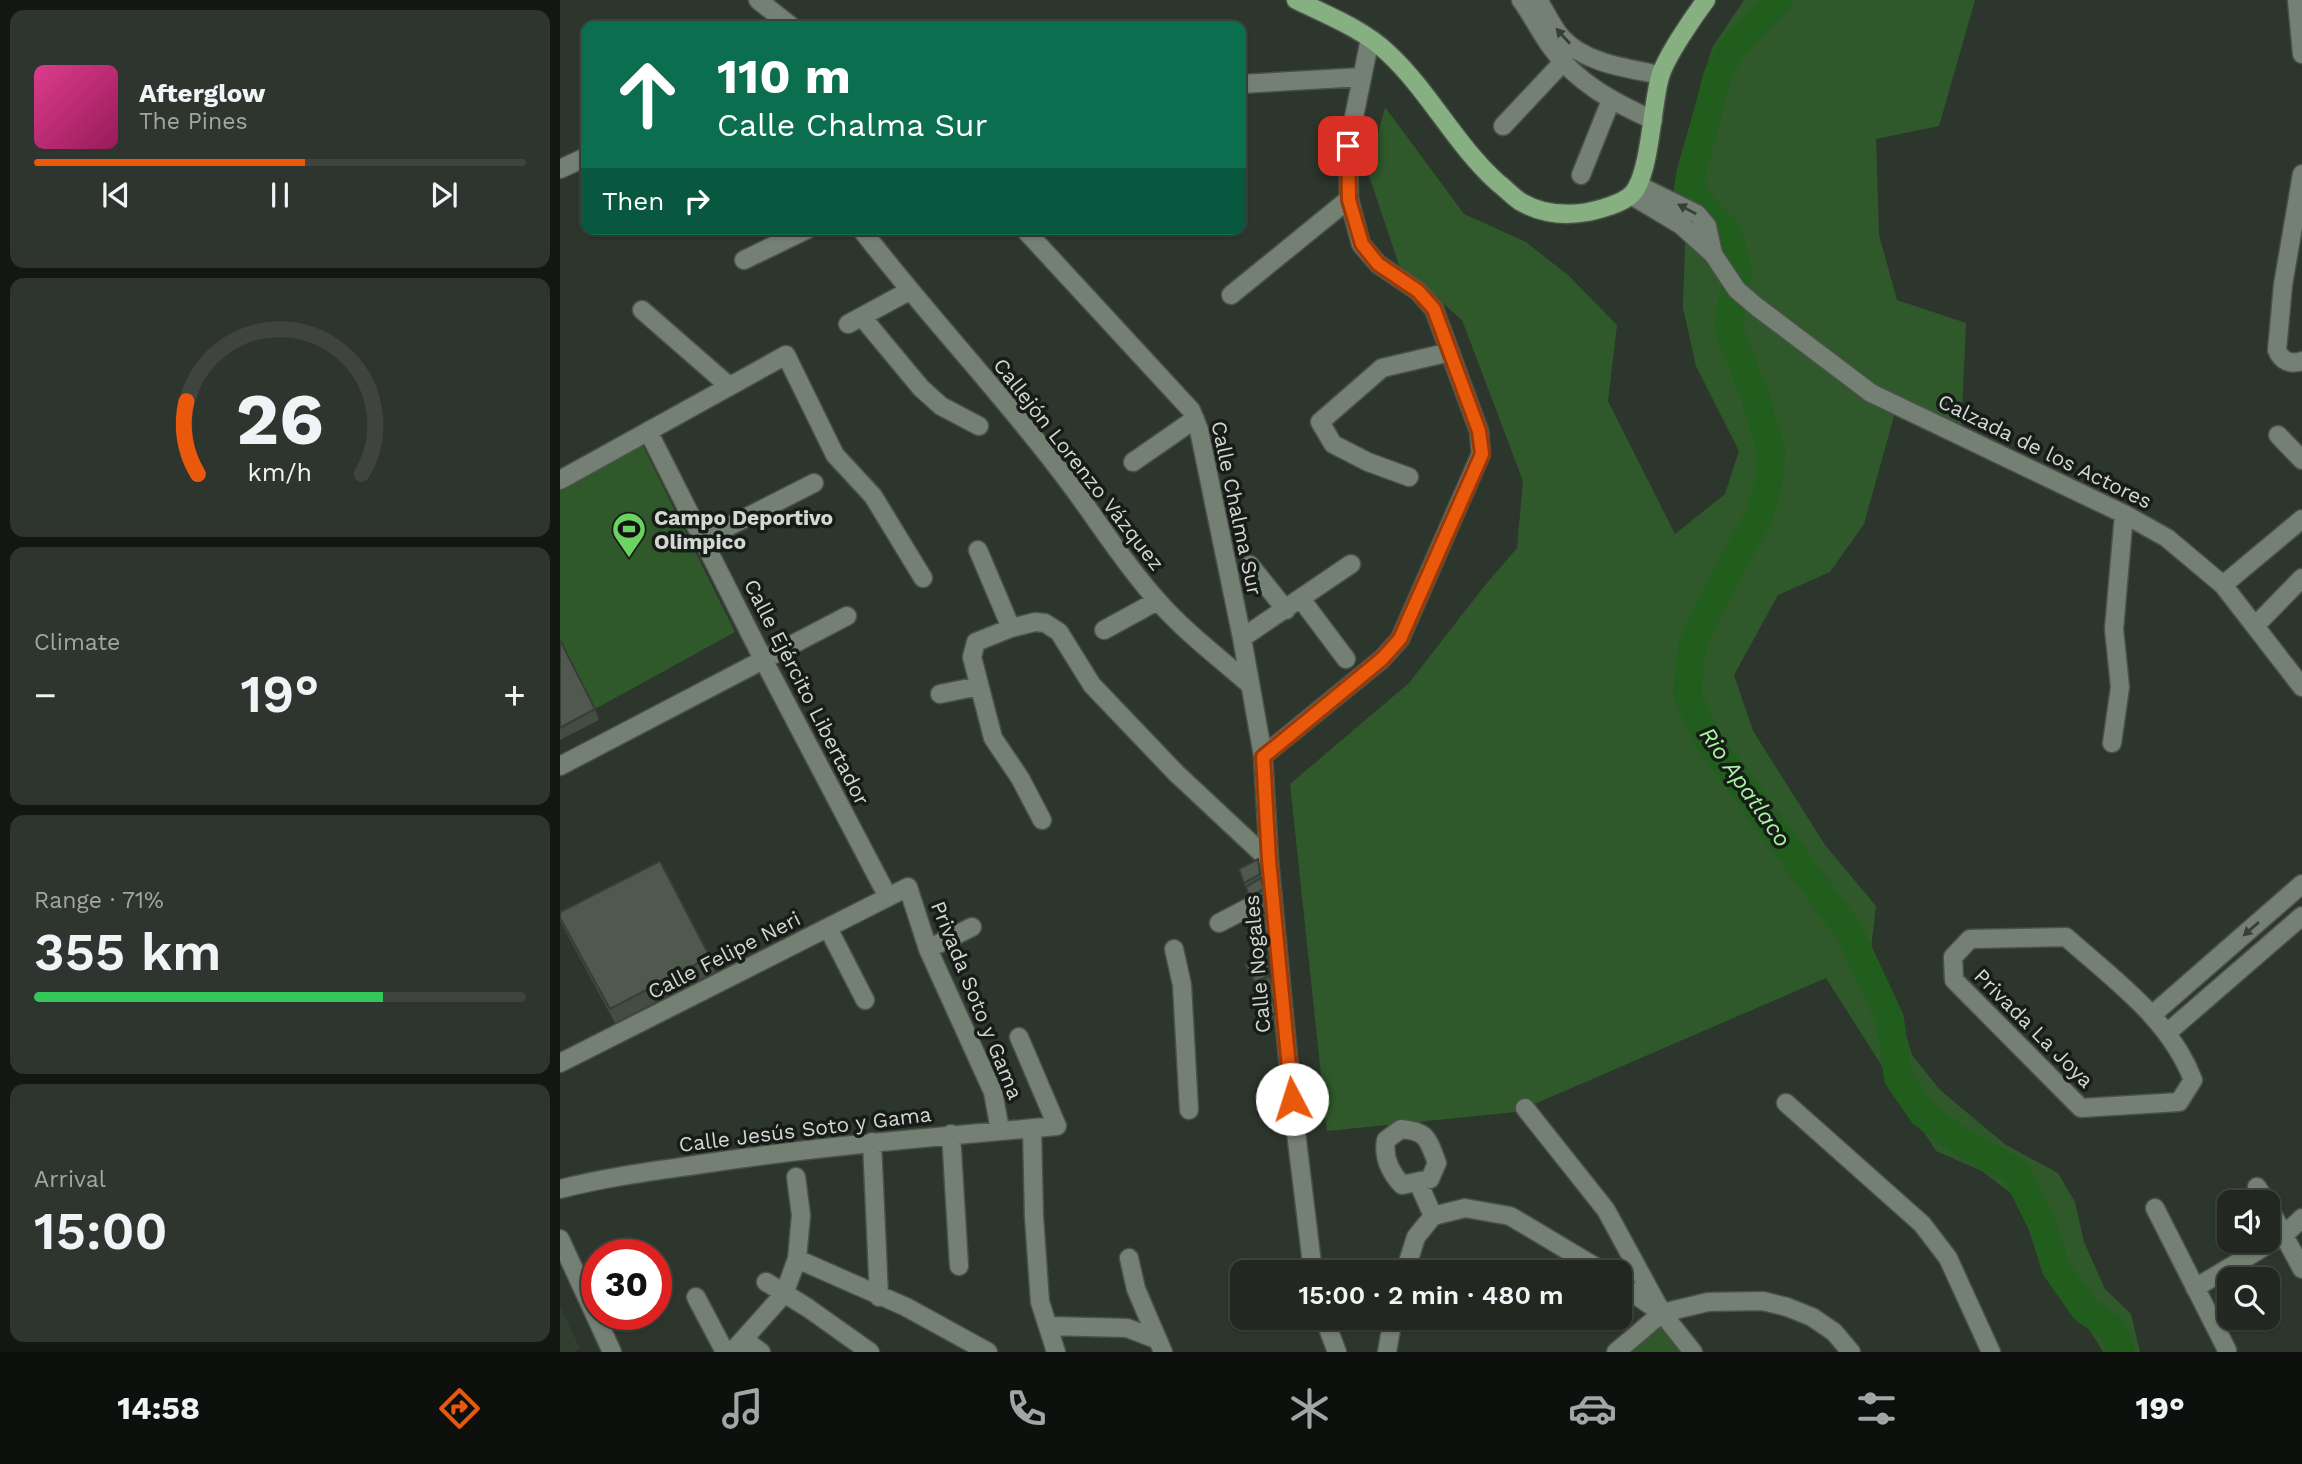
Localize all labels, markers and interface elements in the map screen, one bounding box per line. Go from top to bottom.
one-way arrow [1555,27,1571,45]
text: 110 m [717,47,851,105]
icon: ahead [602,49,693,140]
text: Afterglow [139,78,265,108]
text: Calle Chalma Sur [717,106,988,144]
text: The Pines [139,108,248,135]
pin [1318,116,1378,176]
icon: arrive [1329,127,1367,165]
icon: previous [97,176,135,214]
icon: pause [261,176,299,214]
icon: next [425,176,463,214]
icon: right [678,182,716,220]
text: Then [602,186,664,216]
one-way arrow [1678,203,1697,215]
street label: Callejón Lorenzo Vázquez [988,353,1170,575]
text: 26 [236,376,324,462]
street label: Calzada de los Actores [1934,388,2156,514]
street label: Calle Chalma Sur [1206,419,1268,598]
text: km/h [248,457,312,486]
place label: Campo Deportivo Olimpico [654,505,833,554]
sports icon: Campo Deportivo Olimpico [610,510,648,559]
street label: Calle Ejército Libertador [739,575,875,809]
text: Climate [34,629,120,656]
text: 19° [241,664,319,725]
text: − [34,673,57,717]
text: + [503,673,526,717]
water label: Rio Apatlaco [1694,722,1796,852]
text: Range · 71% [34,887,164,914]
street label: Calle Nogales [1238,894,1276,1034]
street label: Privada Soto y Gama [926,897,1028,1103]
street label: Calle Felipe Neri [643,906,805,1004]
one-way arrow [2242,921,2259,936]
text: 355 km [34,922,222,983]
street label: Privada La Joya [1969,963,2099,1093]
position arrow [1255,1062,1329,1136]
street label: Calle Jesús Soto y Gama [677,1101,933,1157]
text: Arrival [34,1166,106,1193]
map controls [2217,1190,2280,1330]
button: sound [2217,1190,2280,1253]
text: 15:00 [34,1201,168,1262]
speed limit sign: 30 [581,1239,672,1330]
button: search [2217,1267,2280,1330]
text: 15:00 · 2 min · 480 m [1299,1280,1564,1310]
icon: directions [435,1384,484,1433]
icon: music [718,1384,767,1433]
icon: phone [1002,1384,1051,1433]
icon: climate [1285,1384,1334,1433]
icon: car [1568,1384,1617,1433]
icon: filters [1852,1384,1901,1433]
text: 14:58 [117,1389,200,1427]
text: 19° [2135,1389,2185,1427]

